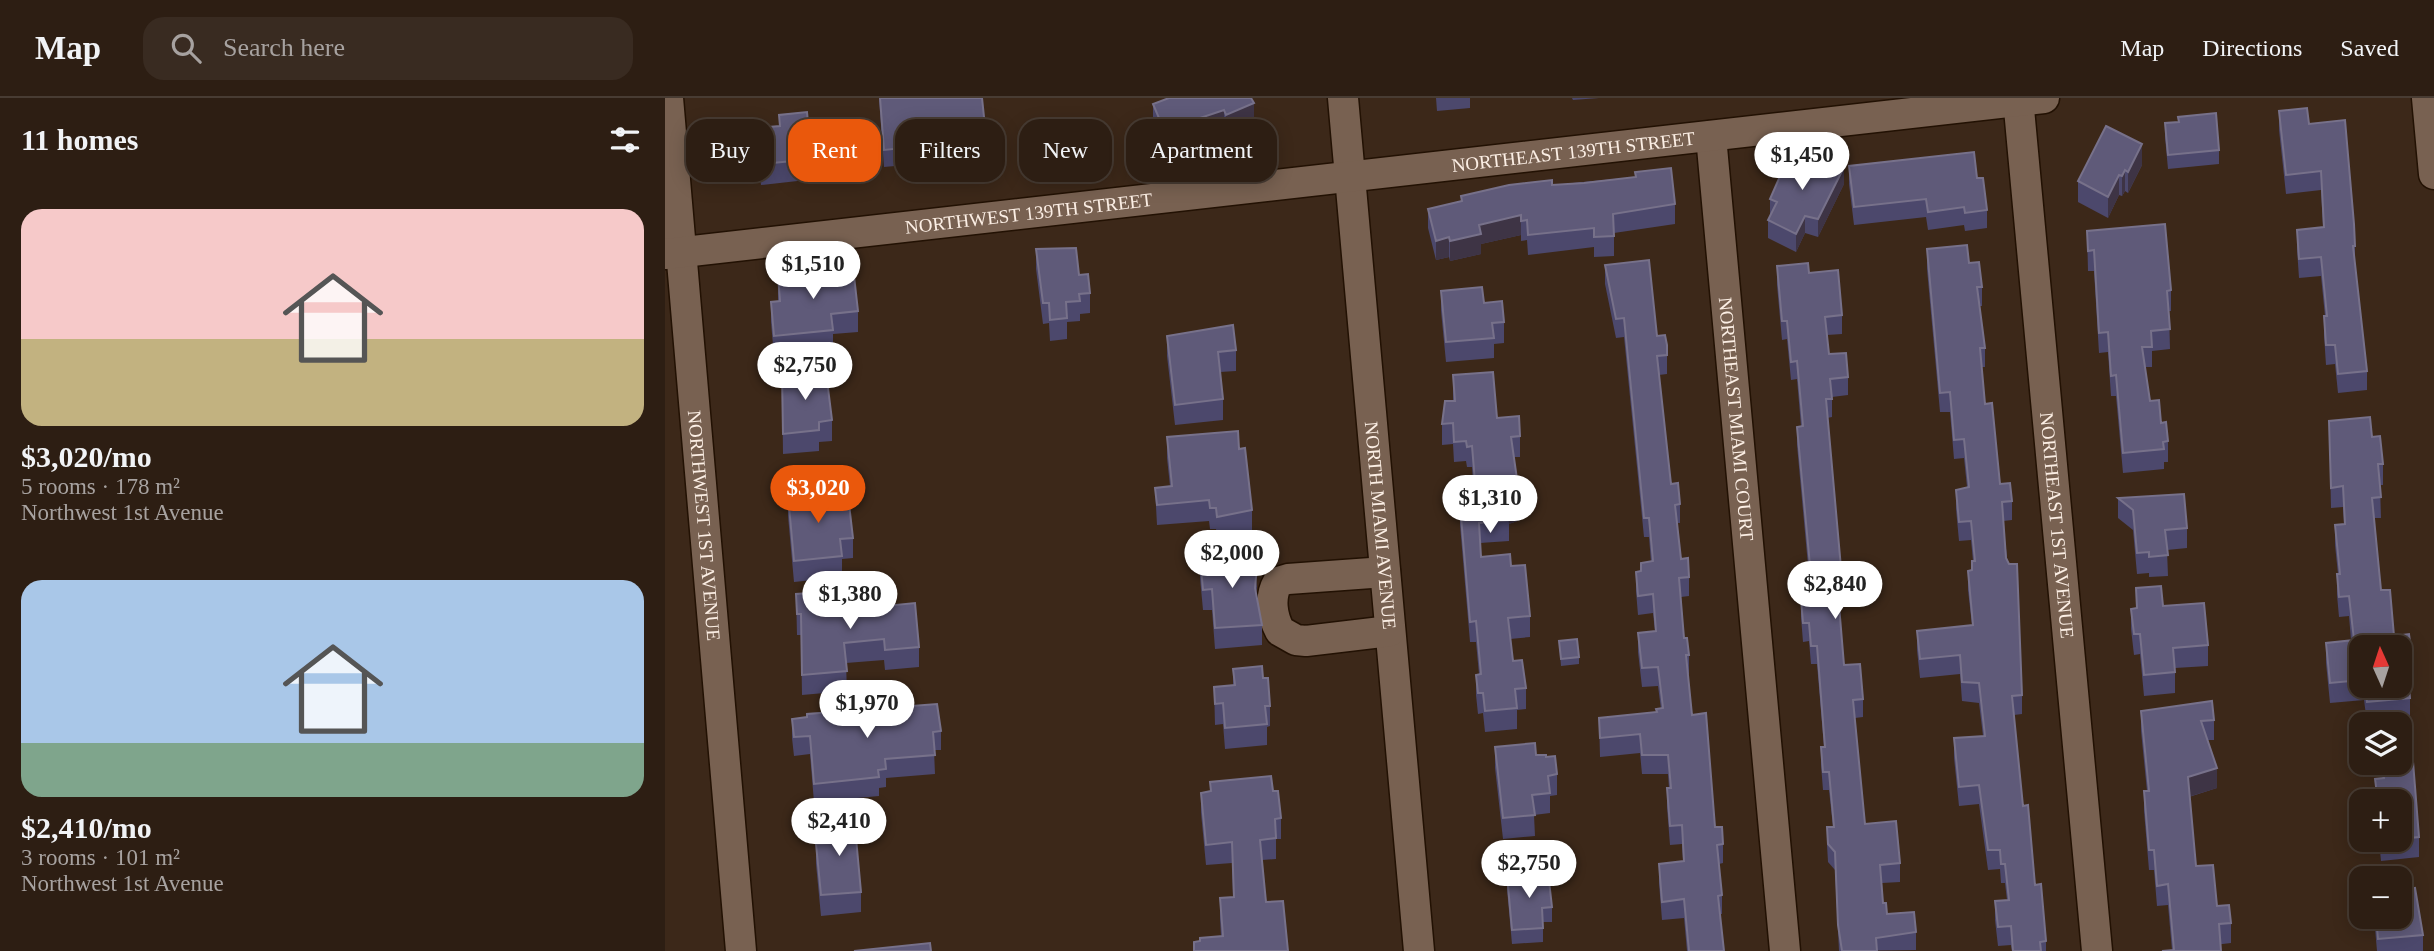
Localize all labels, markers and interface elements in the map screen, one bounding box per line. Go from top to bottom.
search box [143,17,633,80]
icon: search [167,29,205,67]
text: Map [35,30,101,66]
text: Search here [223,33,345,62]
text: Map [2120,35,2164,61]
text: Directions [2202,35,2302,61]
text: Saved [2340,35,2399,61]
chip: Buy [686,119,774,182]
chip: Rent [788,119,881,182]
chip: Filters [895,119,1005,182]
chip: New [1019,119,1112,182]
chip: Apartment [1126,119,1277,182]
icon: filters [606,121,644,159]
text: 11 homes [21,123,139,156]
street label: NORTHEAST 139TH STREET [1451,127,1696,175]
pin: $1,450 [1745,132,1859,192]
text: $1,450 [1770,142,1834,167]
street label: NORTHWEST 139TH STREET [904,188,1154,237]
pin: $1,510 [756,242,870,301]
text: $1,510 [781,251,845,276]
icon: home [270,255,396,381]
street label: NORTHEAST MIAMI COURT [1715,296,1758,542]
pin: $2,750 [748,342,862,402]
text: $2,750 [773,352,837,377]
street label: NORTHWEST 1ST AVENUE [684,409,725,642]
street label: NORTHEAST 1ST AVENUE [2037,411,2078,639]
street label: NORTH MIAMI AVENUE [1361,420,1401,630]
text: $3,020/mo [21,440,152,473]
pin: $3,020 [761,466,875,525]
text: 5 rooms · 178 m² [21,474,180,499]
text: $3,020 [786,475,850,500]
pin: $1,310 [1433,476,1547,535]
text: $1,310 [1458,485,1522,510]
text: Northwest 1st Avenue [21,500,224,525]
pin: $2,000 [1175,531,1289,590]
text: $2,000 [1200,540,1264,565]
pin: $2,840 [1778,561,1892,621]
text: $2,840 [1803,571,1867,596]
pin: $1,380 [793,572,907,631]
text: $1,380 [818,581,882,606]
icon: home [270,626,396,752]
north arrow [2349,635,2411,698]
map controls [2349,635,2412,929]
pin: $1,970 [810,680,924,740]
text: $1,970 [835,690,899,715]
button: layers [2349,712,2412,775]
button: + [2349,789,2412,852]
pin: $2,410 [782,798,896,858]
text: $2,410 [807,808,871,833]
text: $2,410/mo [21,811,152,844]
pin: $2,750 [1472,840,1586,900]
text: 3 rooms · 101 m² [21,845,180,870]
text: $2,750 [1497,850,1561,875]
button: − [2349,866,2412,929]
text: Northwest 1st Avenue [21,871,224,896]

